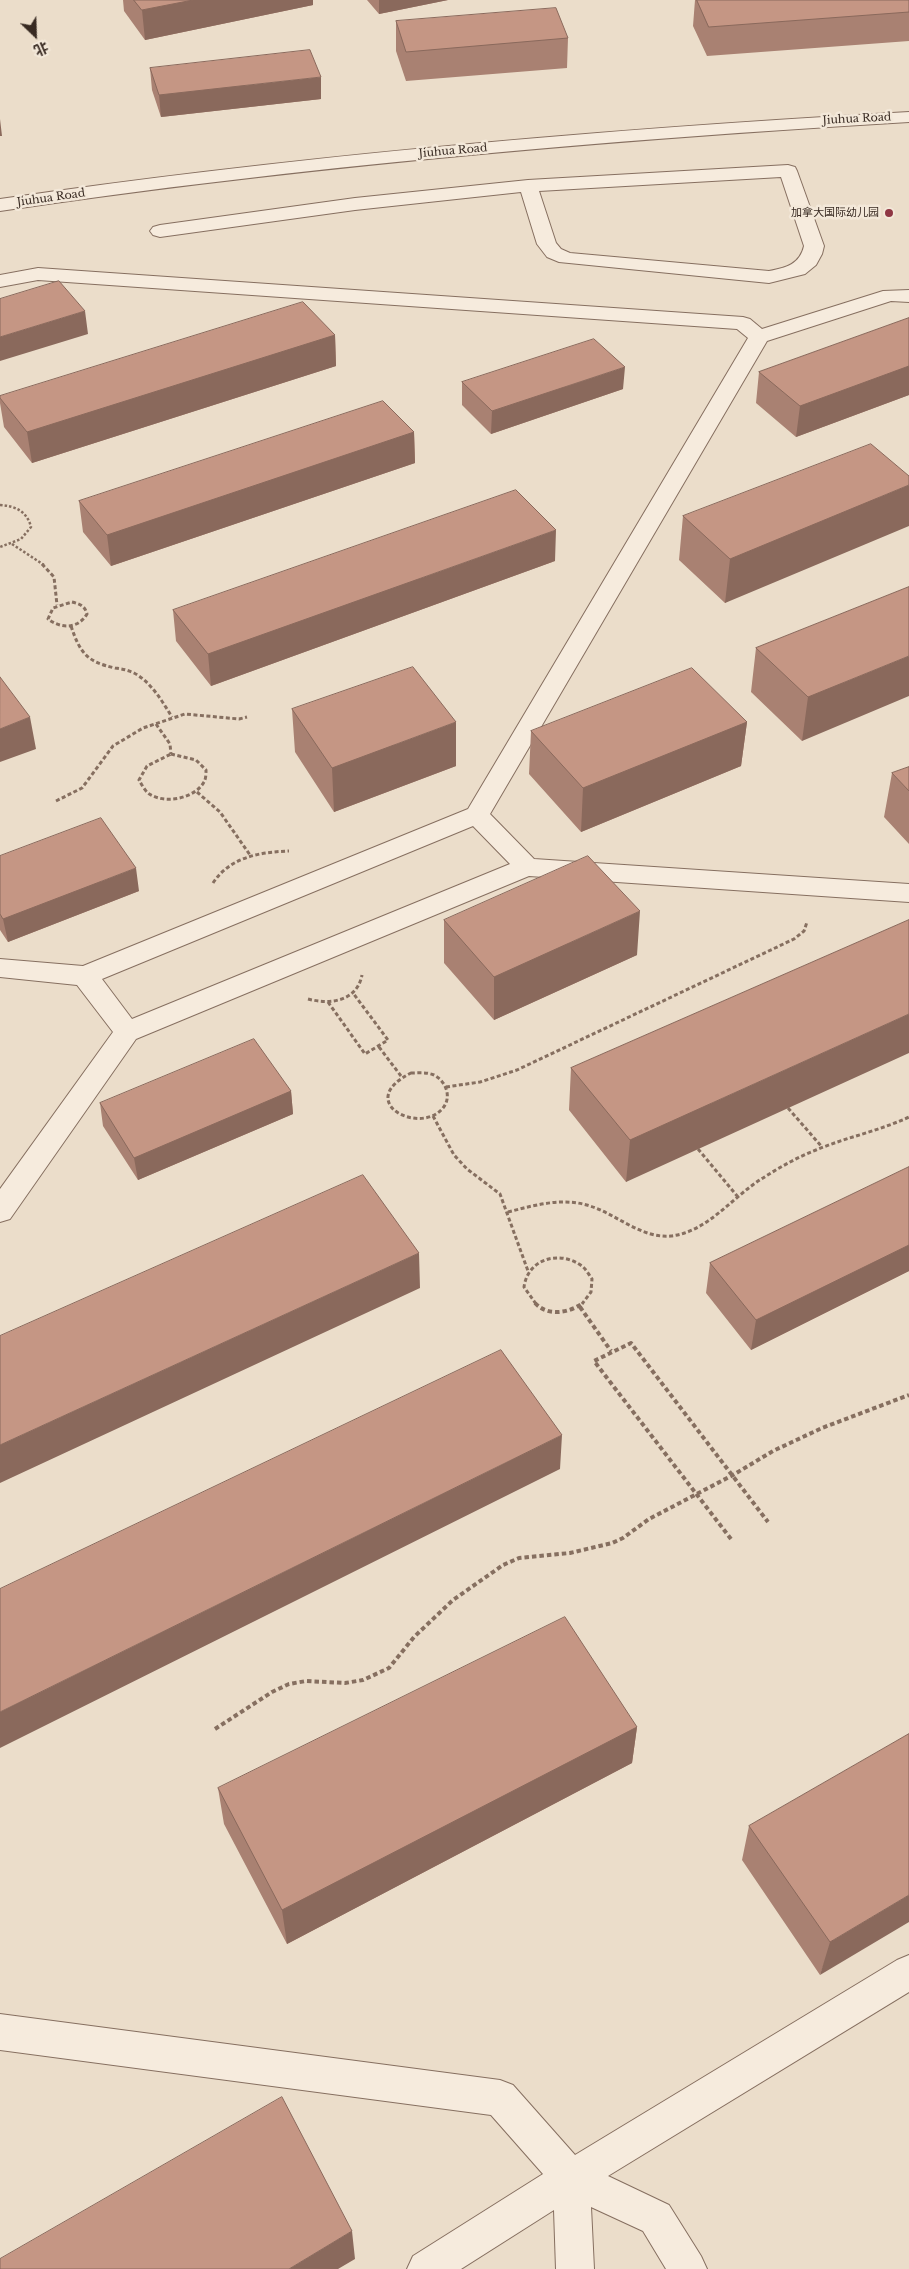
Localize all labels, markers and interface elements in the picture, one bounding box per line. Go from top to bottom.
north arrow [10,10,60,60]
text: 北 [31,38,51,60]
street label: Jiuhua Road [822,111,892,127]
street label: Jiuhua Road [418,141,488,161]
street label: Jiuhua Road [16,187,86,209]
place label: 加拿大国际幼儿园 [791,206,879,220]
marker: 加拿大国际幼儿园 [883,207,895,219]

